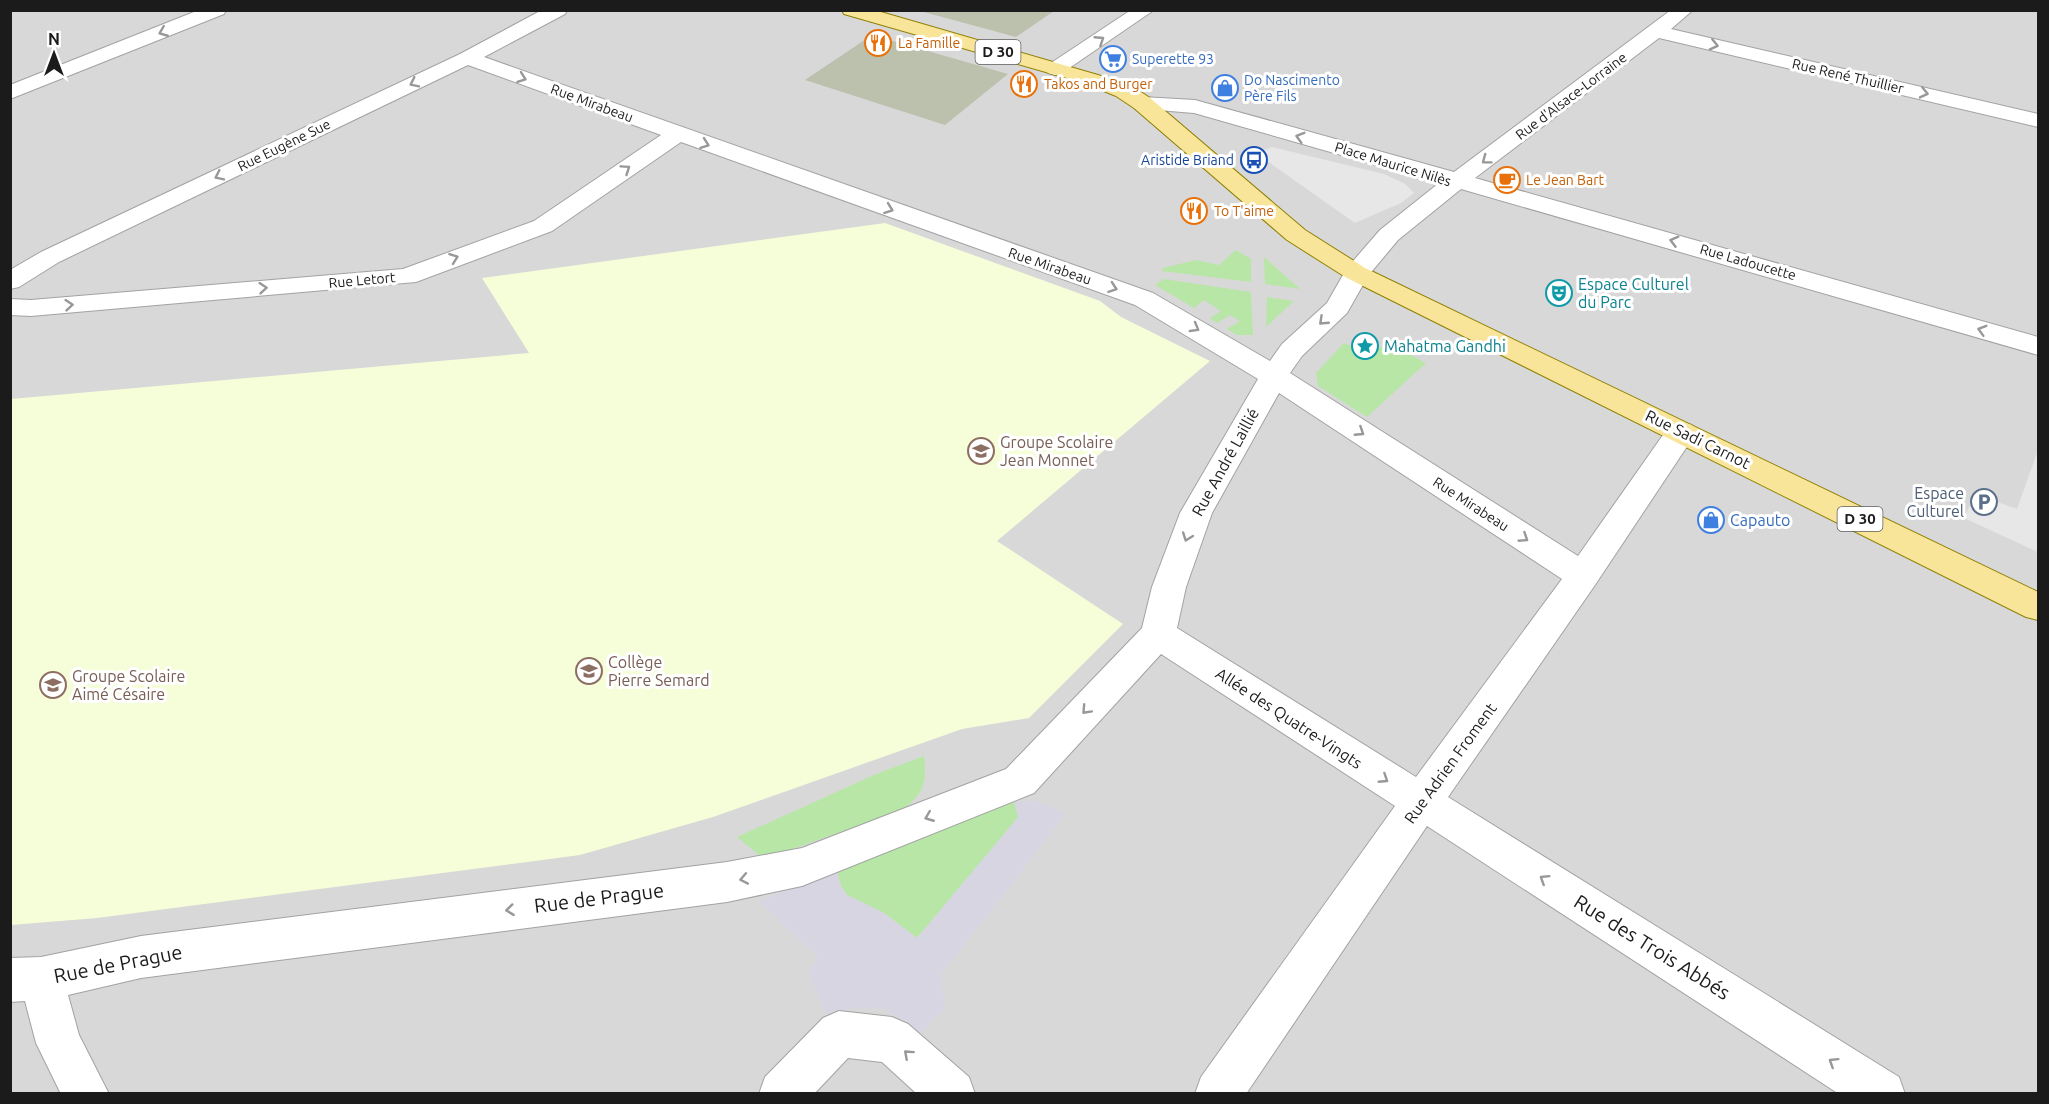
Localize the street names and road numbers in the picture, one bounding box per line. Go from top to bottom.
road number: D 30 [976,40,1020,64]
street label: Rue d'Alsace-Lorraine [1512,49,1630,143]
street label: Rue René Thuillier [1791,55,1906,97]
street label: Rue Mirabeau [548,81,636,125]
street label: Rue Eugène Sue [235,116,333,174]
street label: Place Maurice Nilès [1333,139,1453,189]
street label: Rue Ladoucette [1698,241,1798,283]
street label: Rue Mirabeau [1006,244,1094,288]
street label: Rue Letort [328,269,397,291]
street label: Rue André Laillié [1188,405,1262,519]
street label: Rue Sadi Carnot [1643,406,1754,472]
street label: Rue Mirabeau [1430,474,1512,534]
road number: D 30 [1838,507,1882,531]
street label: Allée des Quatre-Vingts [1213,664,1365,772]
street label: Rue Adrien Froment [1400,699,1500,827]
street label: Rue de Prague [533,878,665,917]
street label: Rue des Trois Abbés [1570,889,1734,1004]
street label: Rue de Prague [52,940,184,987]

